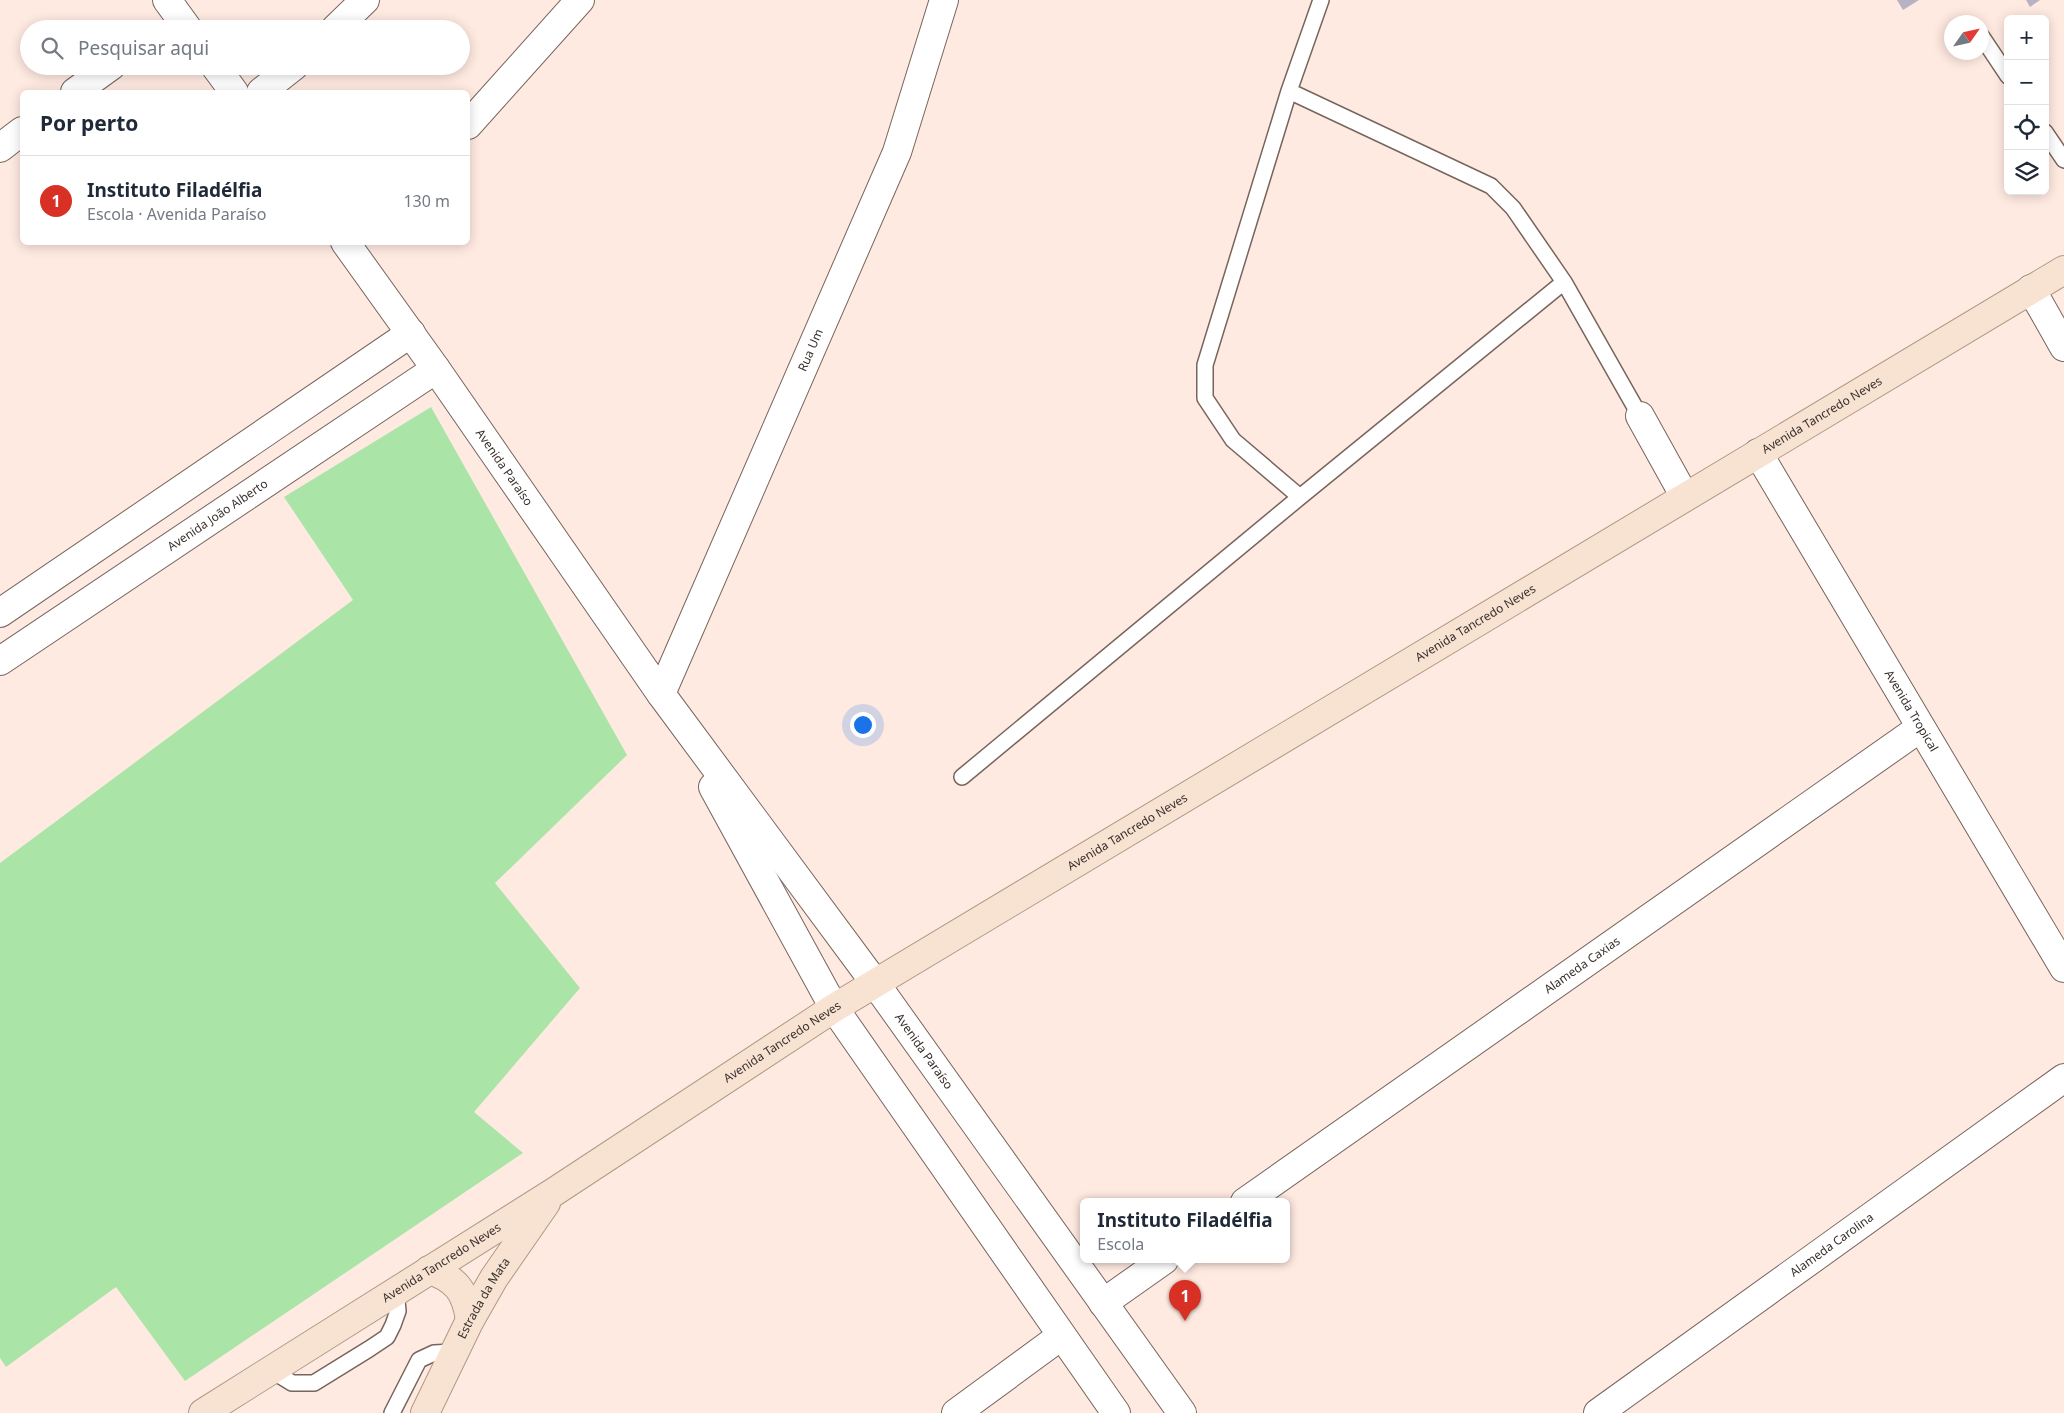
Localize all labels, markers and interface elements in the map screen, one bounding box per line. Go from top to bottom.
north arrow [1944,15,1989,60]
map controls [2004,15,2049,195]
button: + [2004,15,2049,60]
search box [20,20,470,75]
icon: search [38,34,66,62]
text: Pesquisar aqui [78,35,209,61]
button: − [2004,60,2049,105]
button: locate [2004,105,2049,150]
text: Por perto [40,109,138,137]
button: layers [2004,150,2049,195]
text: Instituto Filadélfia [87,177,262,203]
text: 1 [51,190,61,212]
text: 130 m [403,190,450,212]
text: Escola · Avenida Paraíso [87,203,266,225]
street label: Rua Um [794,326,827,374]
street label: Avenida Tancredo Neves [1758,372,1885,457]
street label: Avenida Paraíso [472,425,537,509]
street label: Avenida João Alberto [164,475,271,555]
street label: Avenida Tancredo Neves [1412,580,1539,665]
street label: Avenida Tropical [1881,667,1943,755]
your location [850,712,876,738]
street label: Avenida Tancredo Neves [1064,789,1191,874]
street label: Alameda Caxias [1541,932,1623,997]
street label: Avenida Tancredo Neves [720,997,844,1086]
street label: Avenida Paraíso [891,1010,957,1093]
popup [1080,1198,1290,1263]
text: Instituto Filadélfia [1097,1207,1273,1233]
street label: Alameda Carolina [1786,1209,1877,1280]
street label: Avenida Tancredo Neves [379,1218,504,1306]
text: Escola [1097,1233,1144,1255]
street label: Estrada da Mata [453,1254,514,1342]
pin: 1 [1169,1280,1201,1321]

